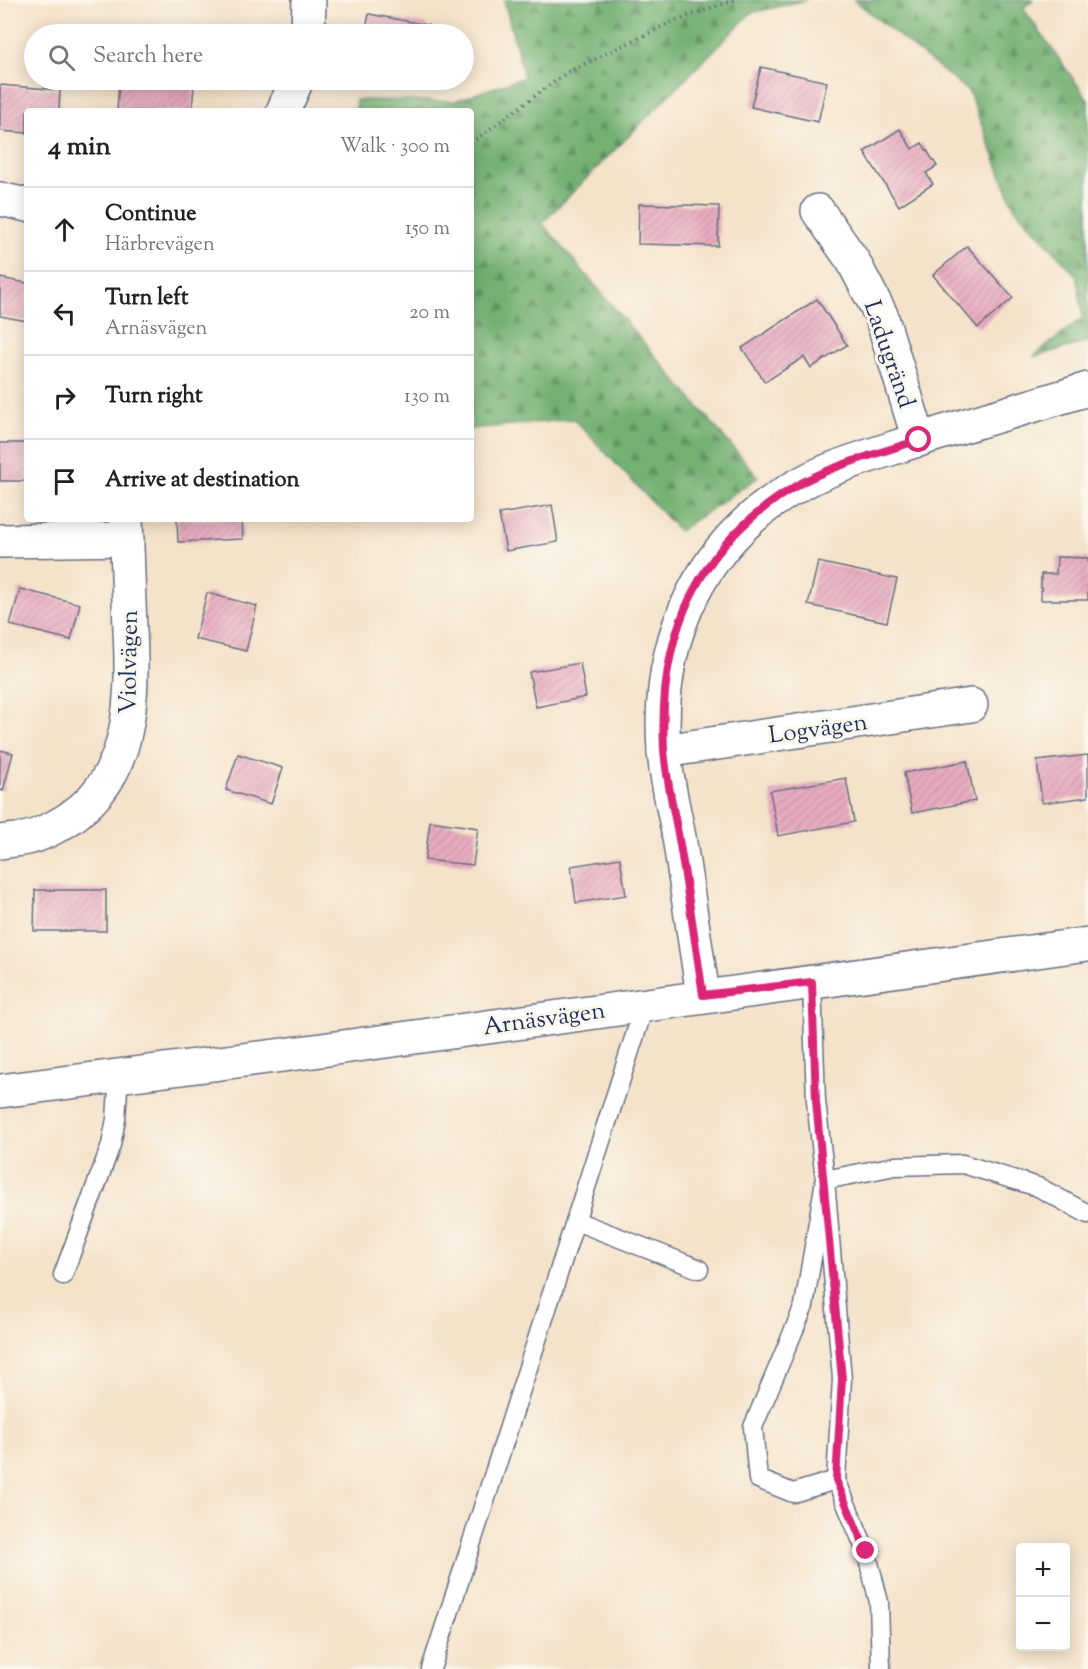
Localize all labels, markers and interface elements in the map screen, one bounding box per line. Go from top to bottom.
search box [24,24,474,90]
icon: search [45,41,78,74]
text: Search here [93,41,203,73]
text: 4 min [48,129,111,166]
text: Walk · 300 m [340,133,450,162]
text: Continue [105,199,196,231]
icon: ahead [48,213,81,246]
text: 150 m [405,215,450,244]
text: Härbrevägen [105,231,215,260]
text: Turn left [105,283,188,315]
street label: Ladugränd [854,296,922,413]
icon: left [48,297,81,330]
text: 20 m [409,299,450,328]
text: Arnäsvägen [105,315,207,344]
icon: right [48,381,81,414]
text: Turn right [105,381,202,413]
text: 130 m [404,383,450,412]
route start [905,426,931,452]
icon: arrive [48,465,81,498]
text: Arrive at destination [105,465,300,497]
street label: Violvägen [112,610,148,715]
street label: Logvägen [767,706,870,754]
street label: Arnäsvägen [481,995,608,1045]
route end [852,1537,878,1563]
map controls [1016,1543,1070,1651]
button: + [1016,1543,1070,1597]
button: − [1016,1597,1070,1651]

